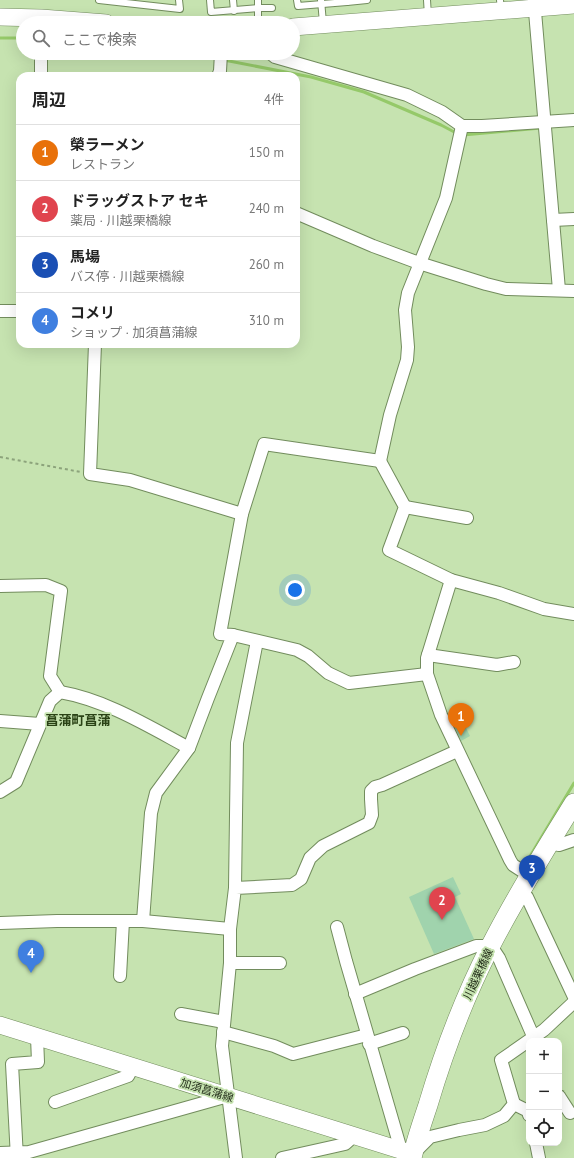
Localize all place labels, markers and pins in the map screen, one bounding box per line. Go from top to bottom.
pin: 1 [448,703,474,736]
pin: 3 [519,855,545,888]
pin: 2 [429,887,455,920]
pin: 4 [18,940,44,973]

